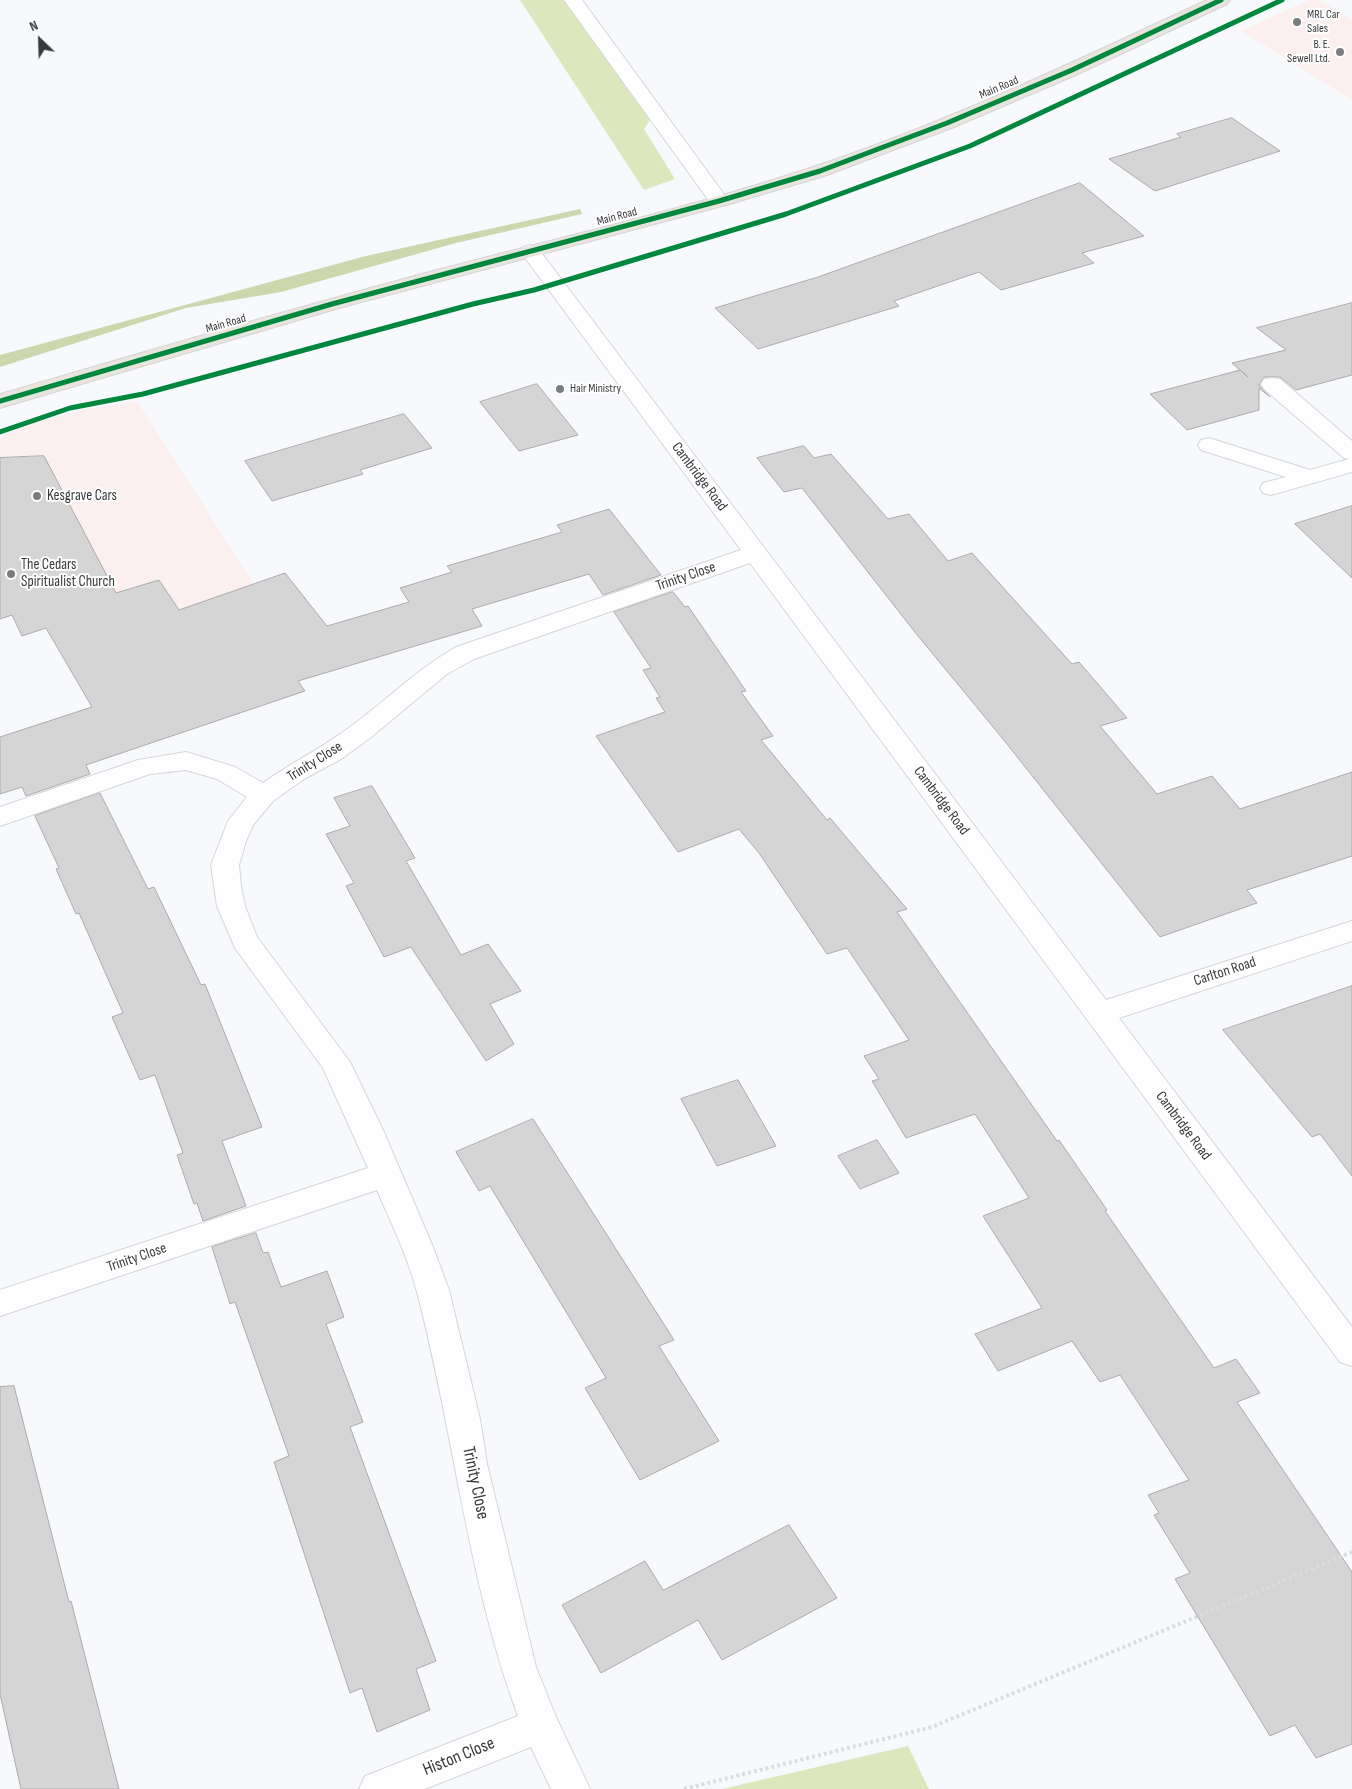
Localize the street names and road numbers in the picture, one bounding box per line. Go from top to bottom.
street label: Main Road [977,73,1021,103]
street label: Main Road [595,205,639,229]
street label: Main Road [204,311,248,337]
street label: Cambridge Road [667,439,731,515]
street label: Trinity Close [654,558,718,596]
street label: Trinity Close [284,738,346,786]
street label: Cambridge Road [909,763,973,839]
street label: Carlton Road [1192,953,1258,991]
street label: Cambridge Road [1151,1088,1215,1164]
street label: Trinity Close [105,1239,169,1277]
street label: Trinity Close [457,1445,493,1521]
street label: Histon Close [420,1733,498,1781]

